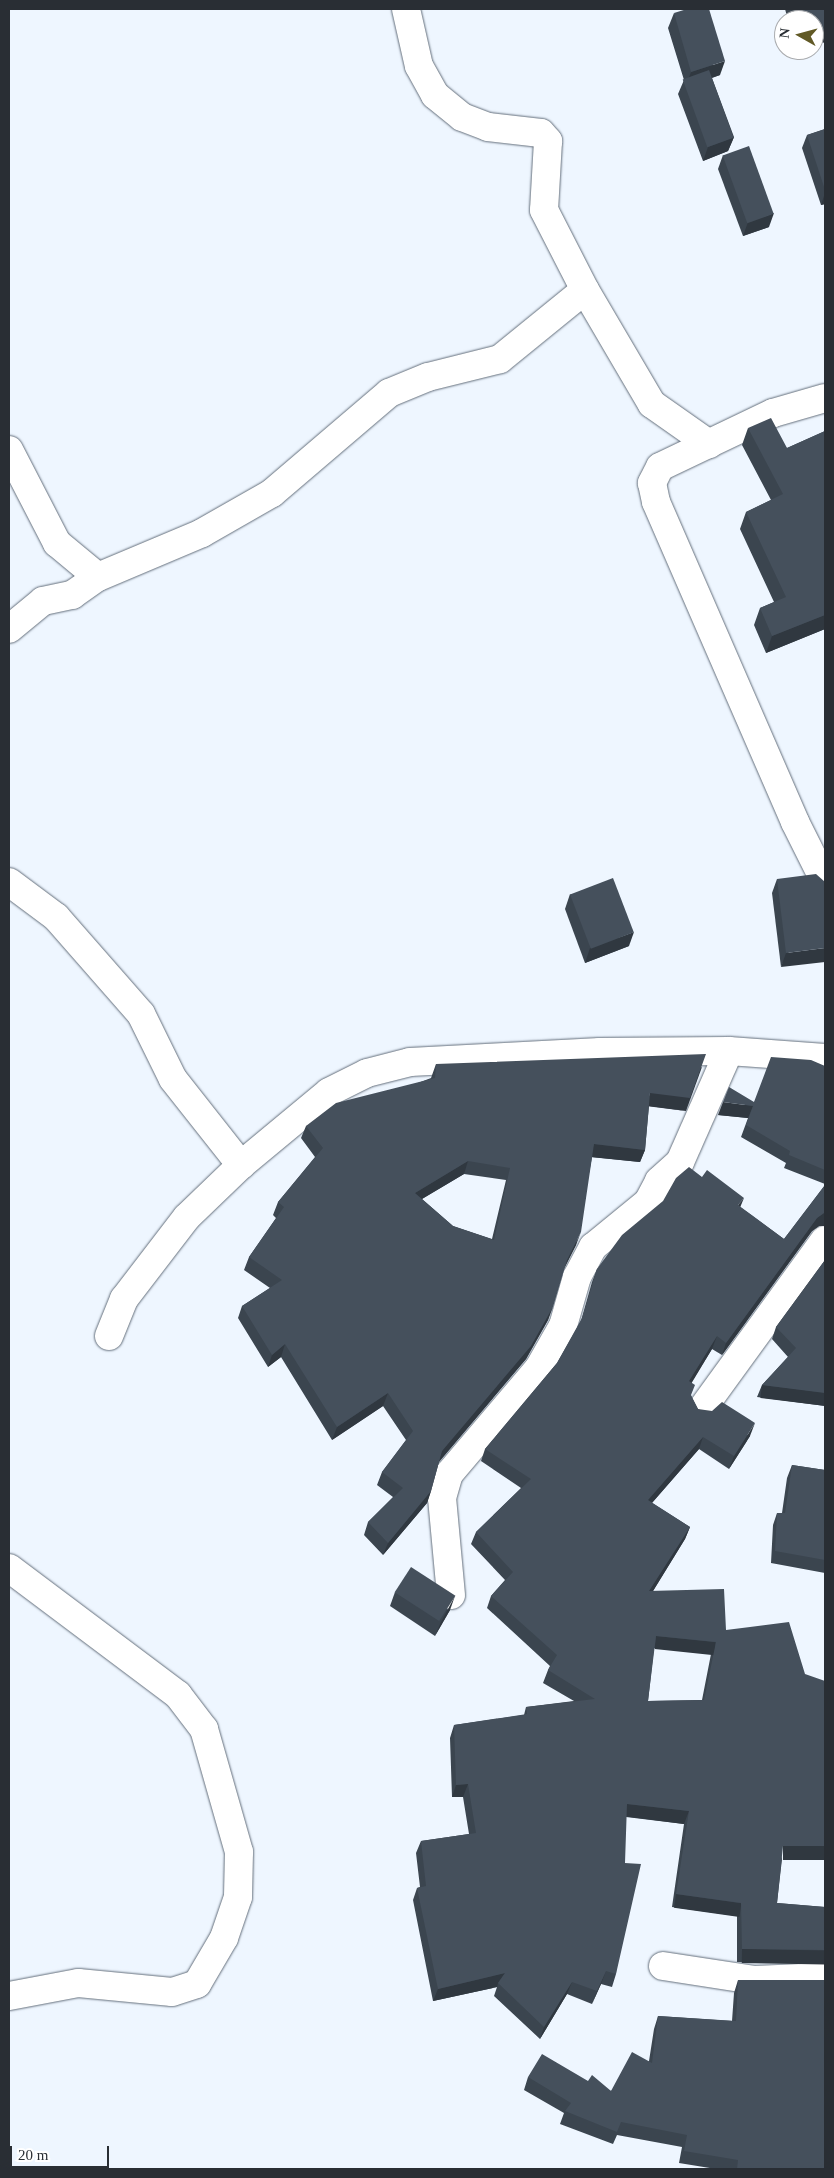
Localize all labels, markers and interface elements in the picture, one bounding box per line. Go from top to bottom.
north arrow [774,10,824,60]
text: N [777,27,793,39]
scale bar [12,2136,111,2168]
text: 20 m [18,2147,48,2163]

